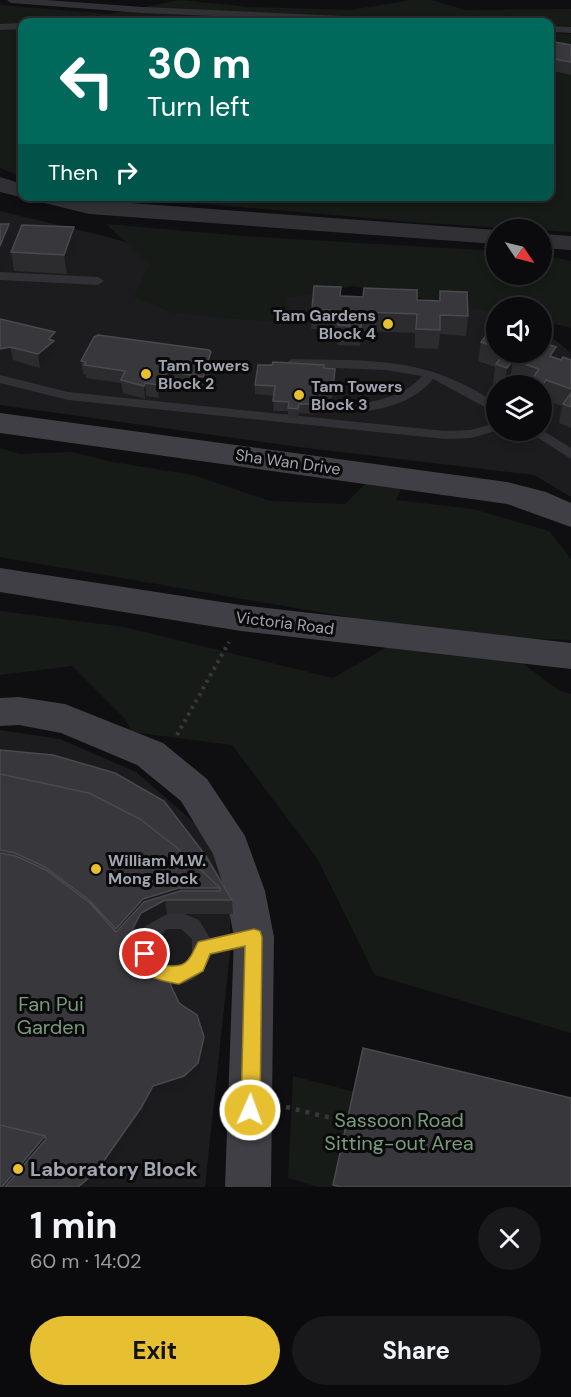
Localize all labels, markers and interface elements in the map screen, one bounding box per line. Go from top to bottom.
text: 30 m [147,36,251,91]
icon: left [48,42,126,120]
text: Turn left [147,89,250,124]
icon: right [110,156,143,189]
text: Then [48,158,98,187]
north arrow [486,219,552,285]
map controls [486,219,552,441]
button: sound [486,297,552,363]
place label: Tam Gardens Block 4 [273,305,376,344]
marker: Tam Gardens Block 4 [381,317,395,331]
place label: Tam Towers Block 2 [158,355,249,394]
marker: Tam Towers Block 2 [139,367,153,381]
button: layers [486,375,552,441]
place label: Tam Towers Block 3 [311,376,402,415]
marker: Tam Towers Block 3 [292,388,306,402]
street label: Sha Wan Drive [234,444,342,480]
street label: Victoria Road [235,607,335,639]
place label: William M.W. Mong Block [108,850,206,889]
marker: William M.W. Mong Block [89,862,103,876]
pin [119,928,170,979]
icon: arrive [128,937,161,970]
park label: Fan Pui Garden [17,991,85,1040]
position arrow [218,1078,282,1142]
park label: Sassoon Road Sitting-out Area [324,1107,474,1156]
place label: Laboratory Block [30,1156,198,1182]
marker: Laboratory Block [11,1162,25,1176]
text: 1 min [30,1202,118,1249]
button: close [478,1207,541,1270]
text: 60 m · 14:02 [30,1248,141,1274]
button: Exit [30,1316,280,1385]
button: Share [292,1316,541,1385]

